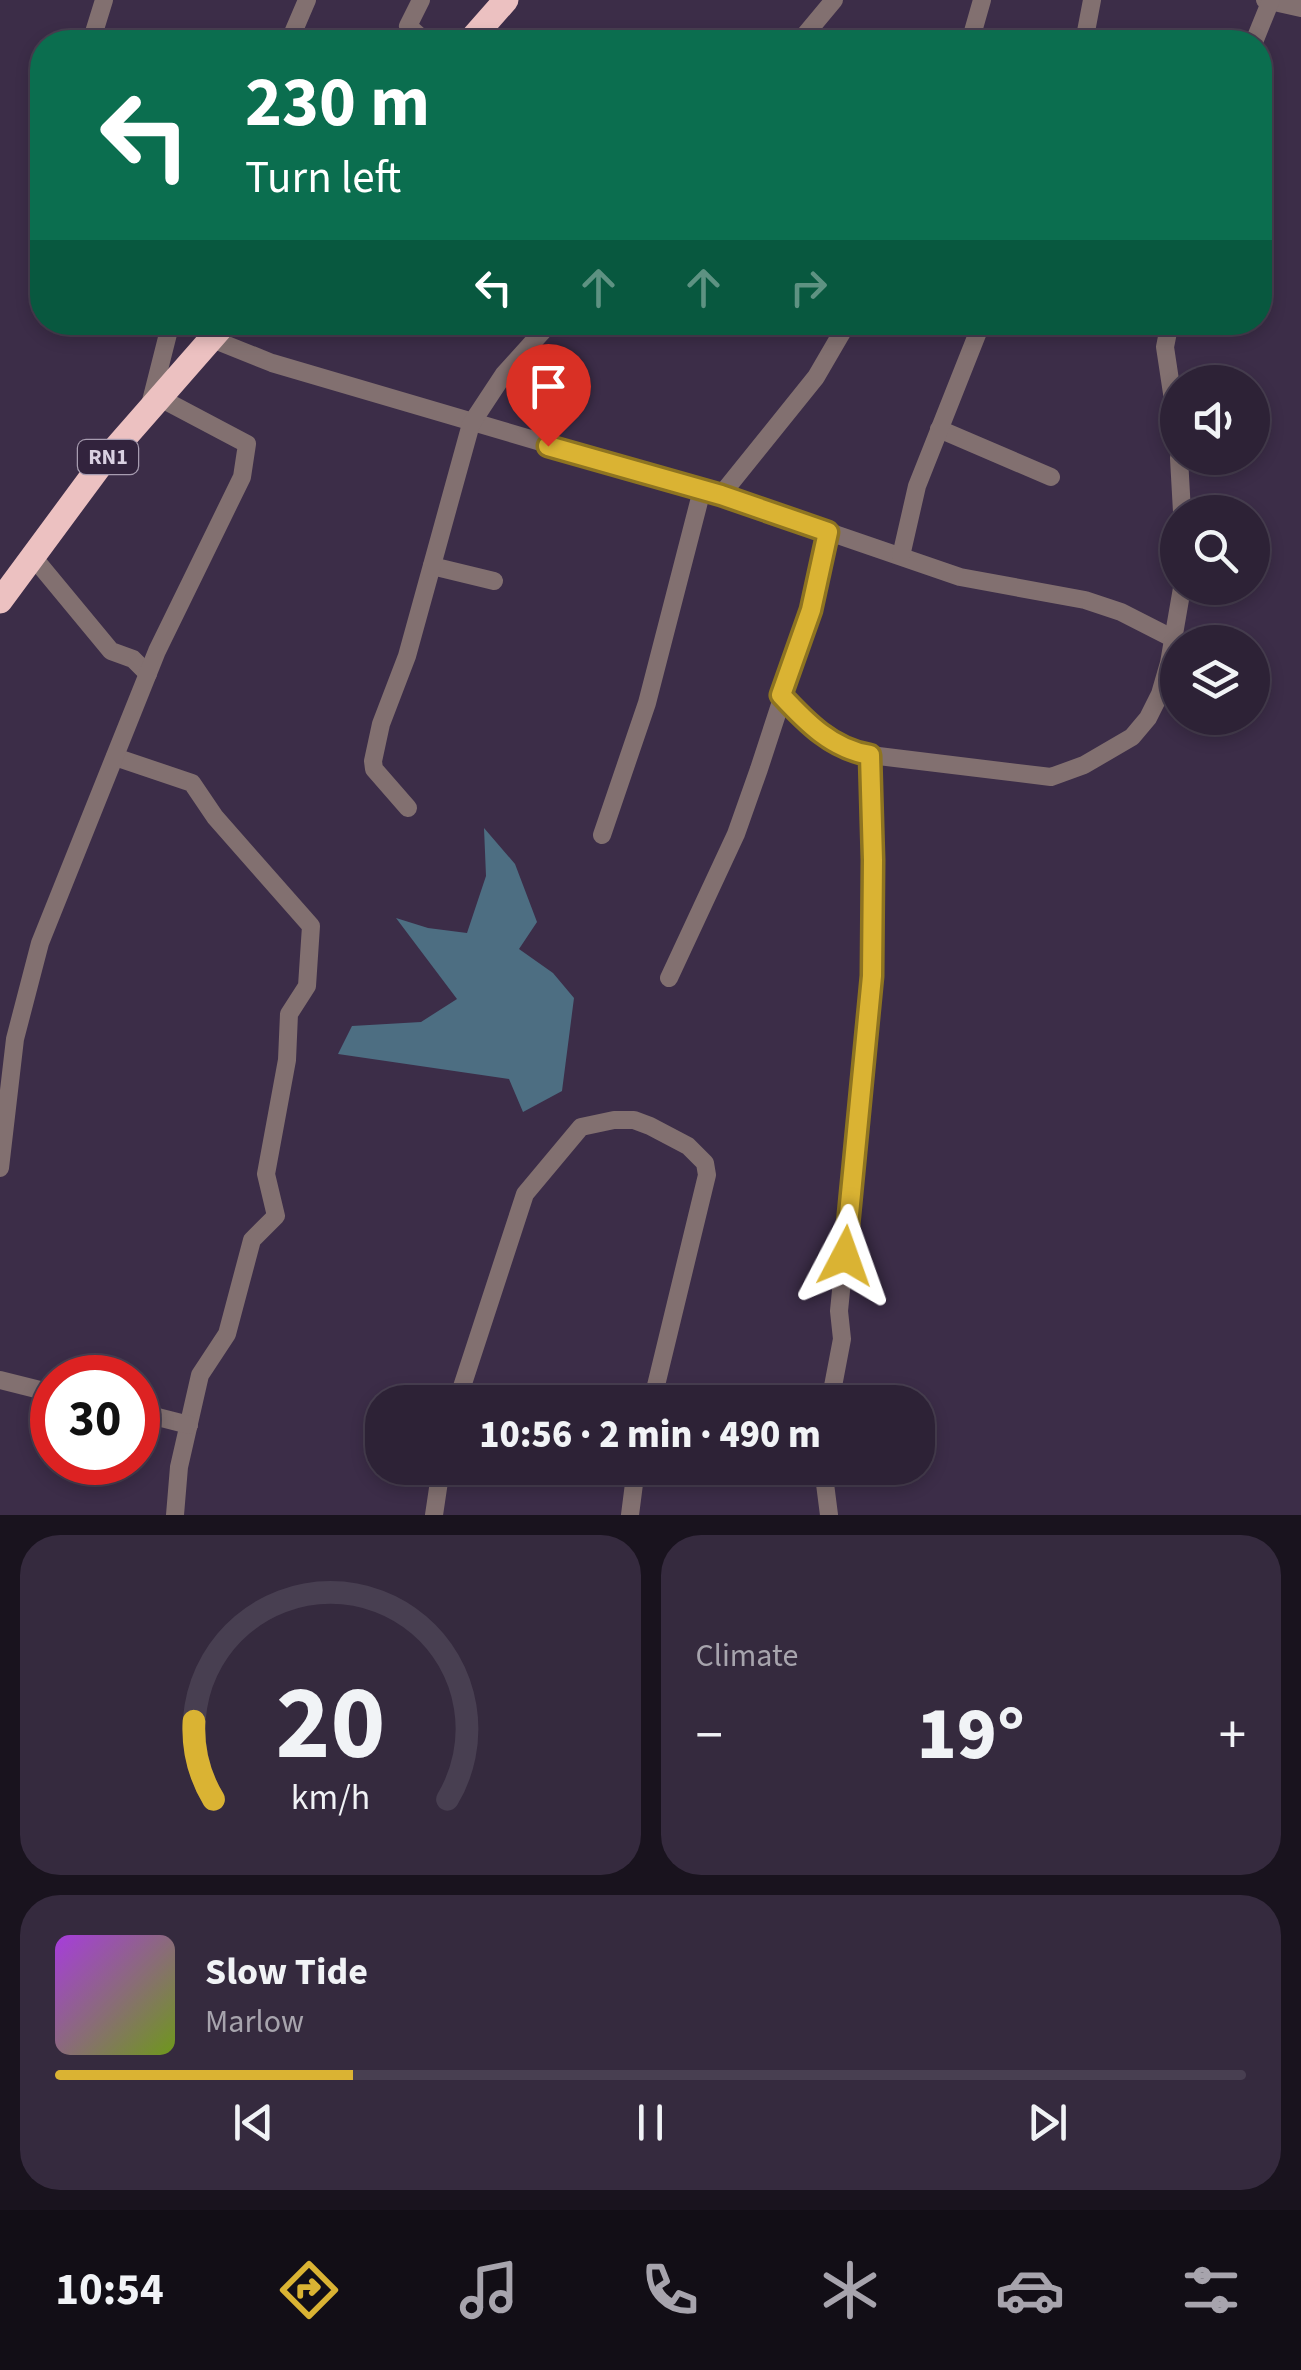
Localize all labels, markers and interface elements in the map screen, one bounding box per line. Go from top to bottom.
text: 230 m [245,53,430,153]
icon: left [80,70,210,200]
text: Turn left [245,146,401,210]
icon: left [466,260,521,315]
icon: ahead [571,260,626,315]
icon: ahead [676,260,731,315]
icon: right [781,260,836,315]
pin [506,344,591,447]
icon: arrive [521,359,576,414]
map controls [1160,365,1270,735]
button: sound [1160,365,1270,475]
road number: RN1 [78,440,138,474]
button: search [1160,495,1270,605]
button: layers [1160,625,1270,735]
position arrow [793,1204,897,1308]
speed limit sign: 30 [30,1355,160,1485]
text: 10:56 · 2 min · 490 m [479,1408,821,1462]
text: Climate [696,1633,798,1679]
text: 20 [275,1651,385,1799]
text: 19° [917,1681,1025,1788]
text: − [696,1697,723,1775]
text: + [1219,1697,1246,1775]
text: km/h [291,1772,370,1823]
text: Slow Tide [205,1945,368,1999]
text: Marlow [205,1999,304,2045]
icon: previous [226,2095,281,2150]
icon: pause [623,2095,678,2150]
icon: next [1020,2095,1075,2150]
icon: directions [274,2255,344,2325]
icon: music [454,2255,524,2325]
icon: phone [635,2255,705,2325]
icon: climate [815,2255,885,2325]
icon: car [995,2255,1065,2325]
icon: filters [1176,2255,1246,2325]
text: 10:54 [55,2258,164,2322]

